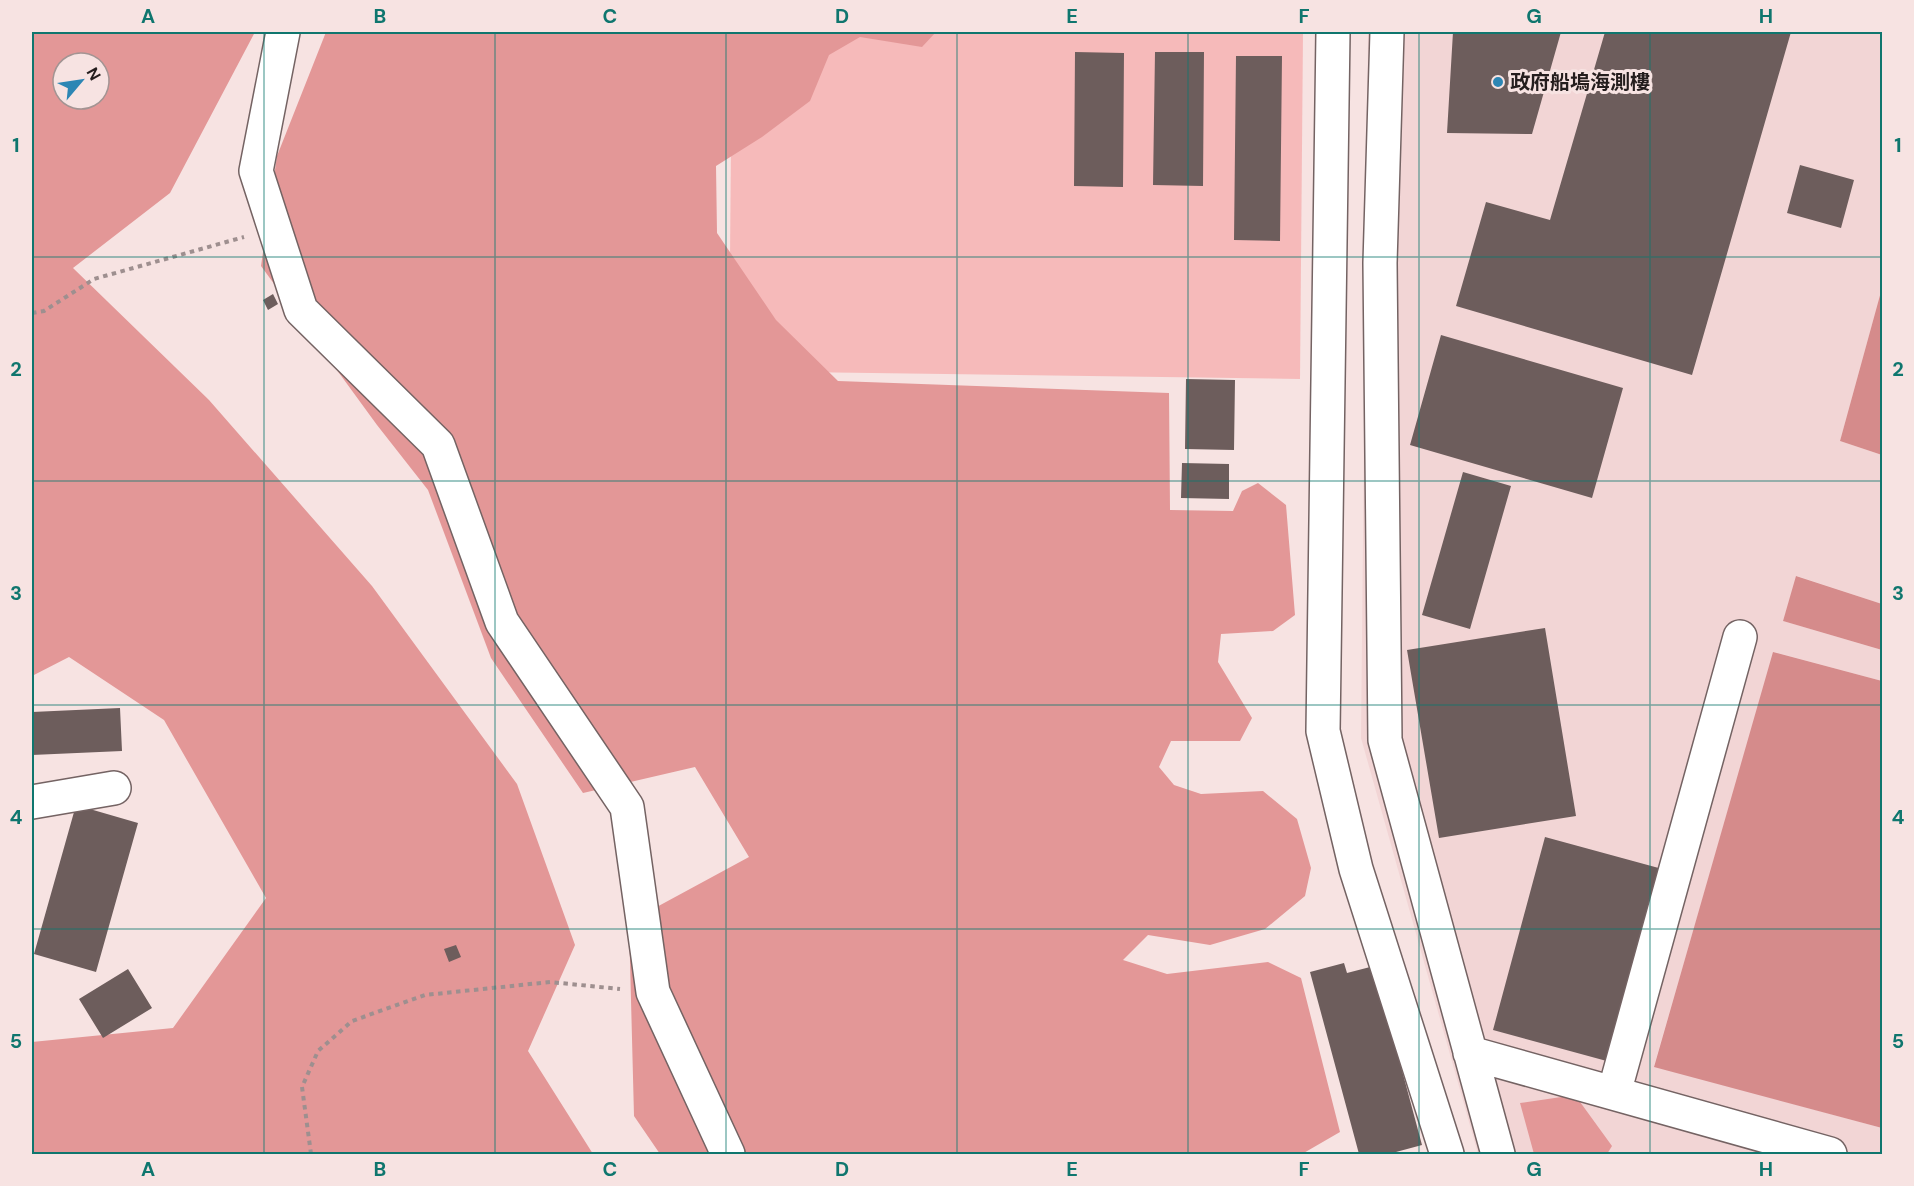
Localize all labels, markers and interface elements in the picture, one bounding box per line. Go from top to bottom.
text: A [141,3,155,29]
text: B [374,3,386,29]
text: C [603,3,617,29]
text: D [835,3,849,29]
text: E [1066,3,1078,29]
text: F [1298,3,1310,29]
text: G [1526,3,1542,29]
text: H [1759,3,1773,29]
north arrow [51,51,111,111]
text: N [82,64,106,84]
place label: 政府船塢海測樓 [1510,69,1650,95]
marker: 政府船塢海測樓 [1491,75,1505,89]
text: 1 [12,132,20,158]
text: 1 [1894,132,1902,158]
text: 2 [10,356,22,382]
text: 2 [1892,356,1904,382]
text: 3 [10,580,22,606]
text: 3 [1892,580,1904,606]
text: 4 [10,804,23,830]
text: 4 [1892,804,1905,830]
text: 5 [10,1028,22,1054]
text: 5 [1892,1028,1904,1054]
text: A [141,1156,155,1182]
text: B [374,1156,386,1182]
text: C [603,1156,617,1182]
text: D [835,1156,849,1182]
text: E [1066,1156,1078,1182]
text: F [1298,1156,1310,1182]
text: G [1526,1156,1542,1182]
text: H [1759,1156,1773,1182]

